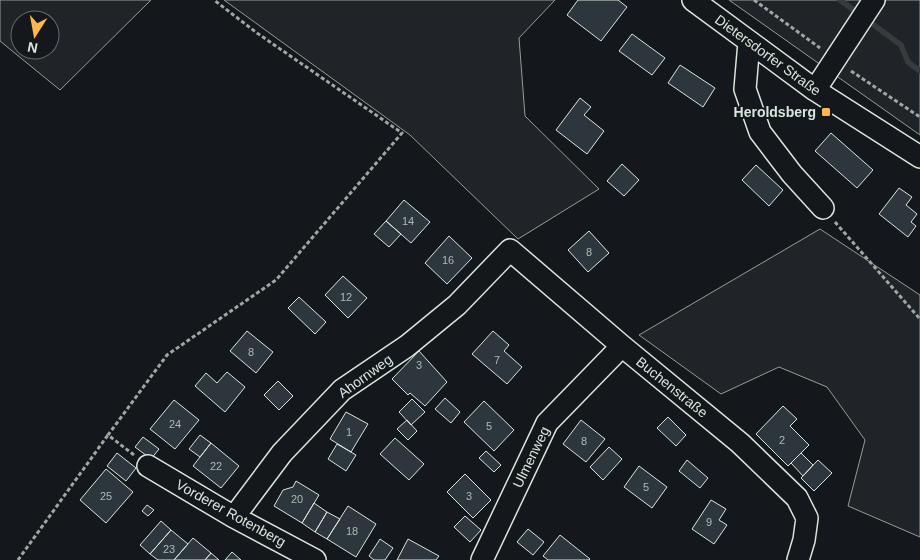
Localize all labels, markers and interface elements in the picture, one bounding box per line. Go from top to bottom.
north arrow [10,10,60,60]
street label: Dietersdorfer Straße [712,11,824,99]
text: N [26,39,39,57]
place label: Heroldsberg [734,104,816,120]
marker: Heroldsberg [820,106,832,118]
house number: 14 [402,215,414,227]
house number: 8 [586,246,592,258]
house number: 16 [442,254,454,266]
house number: 12 [340,291,352,303]
house number: 8 [248,346,254,358]
street label: Ahornweg [335,351,395,401]
street label: Buchenstraße [633,353,711,421]
house number: 7 [494,354,500,366]
house number: 3 [416,359,422,371]
house number: 24 [169,418,181,430]
house number: 5 [486,420,492,432]
street label: Ulmenweg [509,424,553,490]
house number: 1 [346,426,352,438]
house number: 2 [779,434,785,446]
house number: 8 [581,435,587,447]
house number: 22 [210,460,222,472]
street label: Vorderer Rotenberg [173,476,289,550]
house number: 5 [643,481,649,493]
house number: 25 [100,490,112,502]
house number: 3 [466,490,472,502]
house number: 20 [291,493,303,505]
house number: 9 [706,516,712,528]
house number: 18 [346,525,358,537]
house number: 23 [163,543,175,555]

